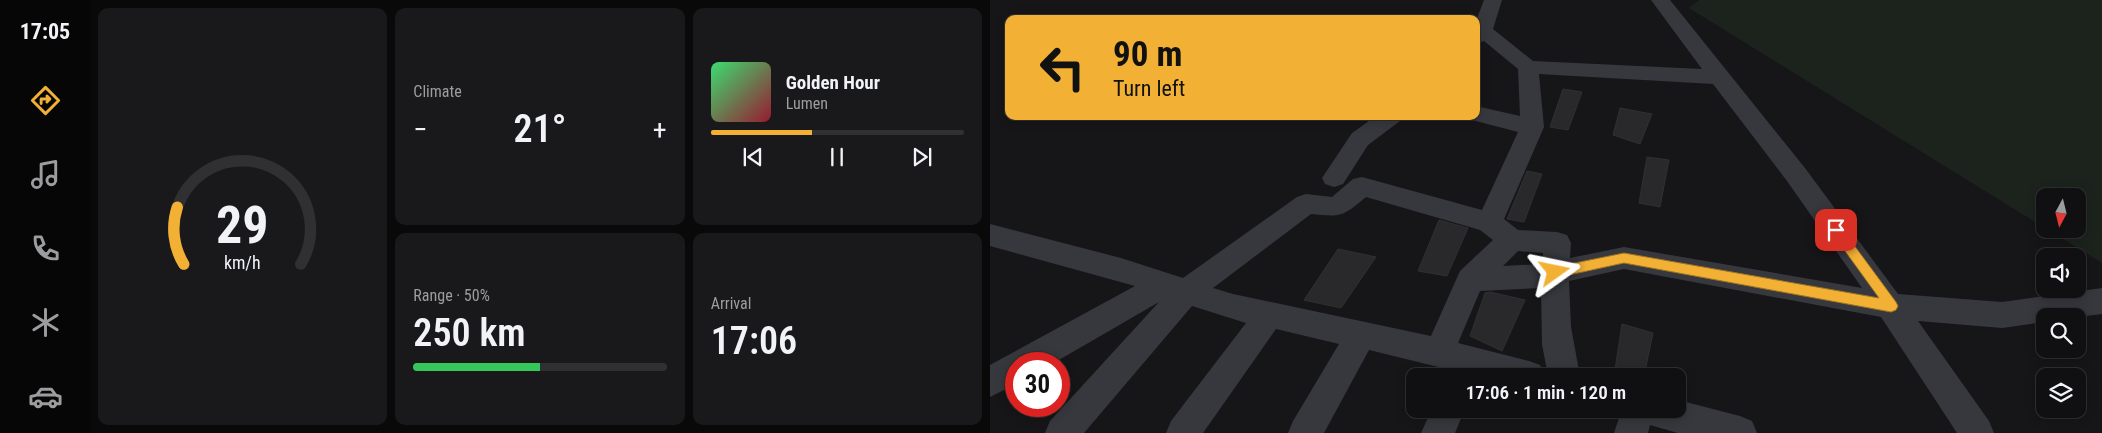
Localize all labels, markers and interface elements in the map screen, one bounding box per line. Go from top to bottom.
text: 17:05 [20,19,70,44]
text: 90 m [1113,34,1182,75]
icon: left [1030,35,1095,100]
text: Golden Hour [786,71,880,94]
text: Turn left [1113,76,1185,101]
text: Climate [413,82,462,101]
icon: directions [28,83,63,118]
text: Lumen [786,94,828,113]
text: 21° [514,107,566,151]
text: − [413,113,427,146]
text: + [653,113,667,146]
icon: previous [739,143,767,171]
icon: pause [823,143,851,171]
icon: next [908,143,936,171]
icon: music [28,157,63,192]
north arrow [2036,188,2086,238]
map controls [2036,188,2086,418]
text: 29 [216,195,269,256]
pin [1815,209,1857,251]
icon: arrive [1822,216,1850,244]
icon: phone [28,231,63,266]
position arrow [1528,245,1580,297]
button: sound [2036,248,2086,298]
text: km/h [224,252,261,273]
text: Range · 50% [413,286,490,305]
text: Arrival [711,294,751,313]
icon: climate [28,305,63,340]
button: search [2036,308,2086,358]
text: 250 km [413,311,526,355]
text: 17:06 [711,319,797,363]
speed limit sign: 30 [1005,352,1070,417]
button: layers [2036,368,2086,418]
icon: car [28,379,63,414]
text: 17:06 · 1 min · 120 m [1466,381,1626,404]

